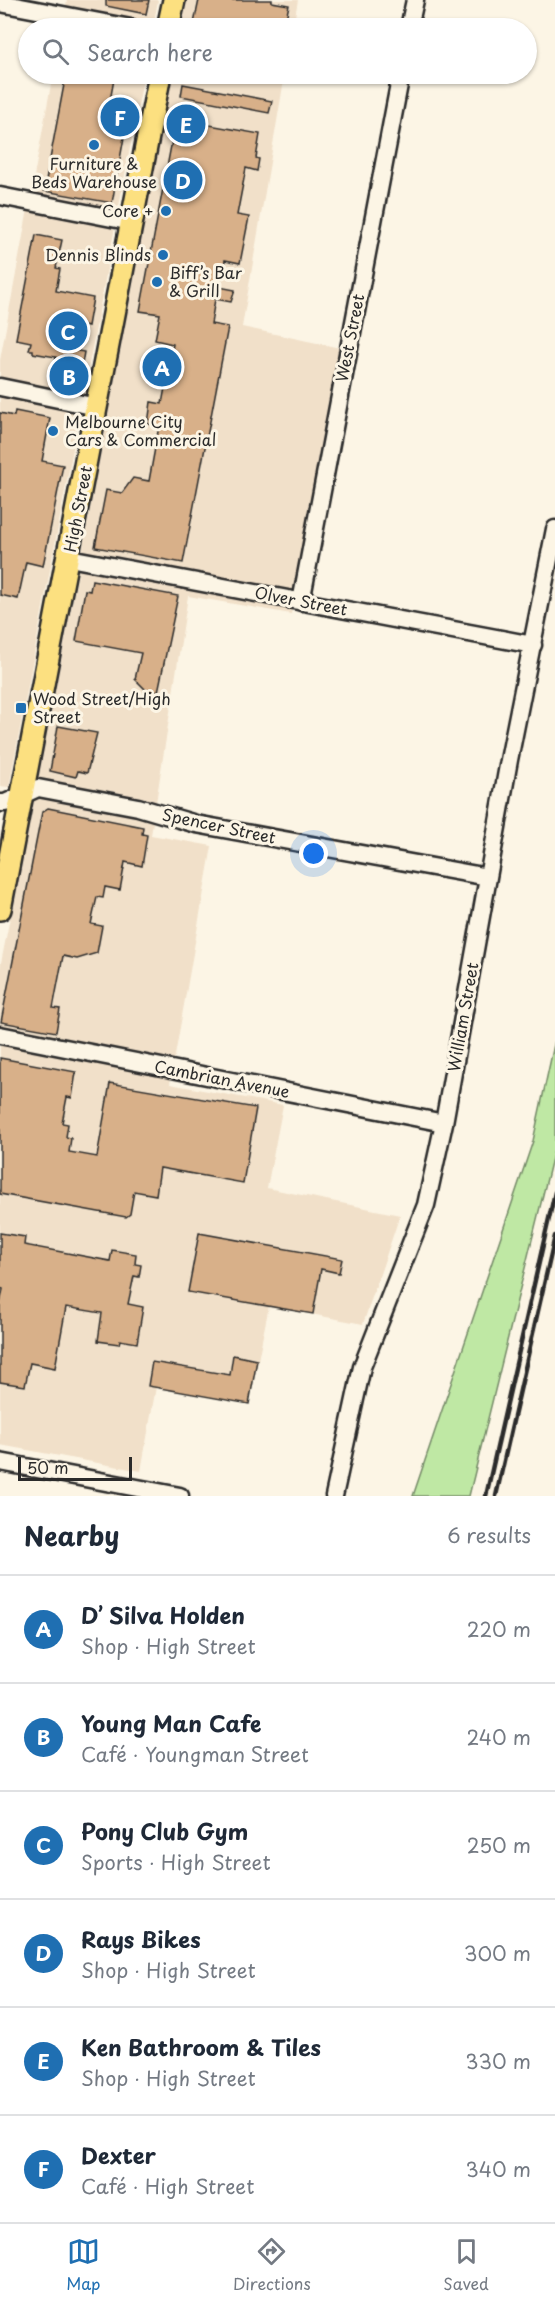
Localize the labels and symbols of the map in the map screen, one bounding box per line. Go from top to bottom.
pin: F [100,94,140,140]
pin: E [166,102,206,146]
marker: Furniture & Beds Warehouse [87,138,101,152]
place label: Furniture & Beds Warehouse [31,151,157,193]
pin: D [164,158,202,202]
place label: Core + [102,198,154,222]
marker: Core + [159,204,173,218]
place label: Dennis Blinds [45,242,151,266]
marker: Dennis Blinds [156,248,170,262]
place label: Biff’s Bar & Grill [169,260,243,302]
marker: Biff’s Bar & Grill [150,275,164,289]
street label: West Street [329,291,369,384]
pin: C [48,308,88,354]
pin: A [142,344,182,389]
pin: B [50,354,88,398]
place label: Melbourne City Cars & Commercial [65,409,216,451]
marker: Melbourne City Cars & Commercial [46,424,60,438]
street label: High Street [57,463,97,554]
street label: Olver Street [253,579,350,621]
place label: Wood Street/High Street [33,686,171,728]
marker: Wood Street/High Street [14,701,28,715]
street label: Spencer Street [160,801,279,849]
your location [299,839,328,868]
street label: William Street [441,960,484,1074]
street label: Cambrian Avenue [153,1053,292,1103]
scale bar [18,1454,132,1482]

